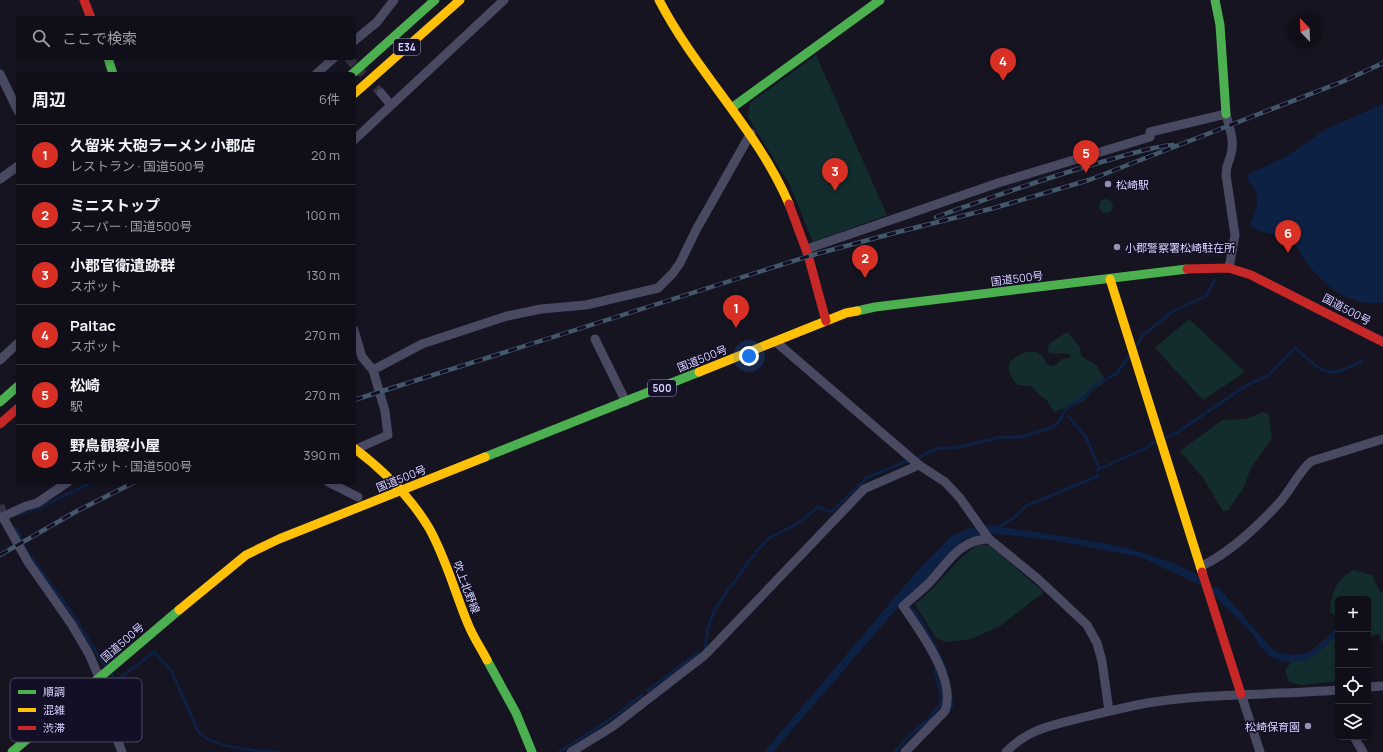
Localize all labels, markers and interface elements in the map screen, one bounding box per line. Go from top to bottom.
north arrow [1287,12,1323,48]
search box [16,16,356,60]
icon: search [30,27,52,49]
text: ここで検索 [62,28,137,49]
road number: E34 [394,39,420,55]
pin: 4 [990,48,1016,81]
text: 周辺 [32,88,66,111]
text: 6件 [319,90,340,108]
text: 久留米 大砲ラーメン 小郡店 [70,135,255,156]
pin: 5 [1073,140,1099,173]
text: 1 [42,146,48,164]
text: 20 m [311,146,340,164]
text: レストラン · 国道500号 [70,157,206,175]
pin: 3 [822,158,848,191]
place label: 松崎駅 [1116,177,1149,192]
marker: 松崎駅 [1103,179,1113,189]
text: ミニストップ [70,195,160,216]
text: 2 [41,206,49,224]
text: 100 m [305,206,340,224]
text: スーパー · 国道500号 [70,217,192,235]
pin: 6 [1275,220,1301,253]
place label: 小郡警察署松崎駐在所 [1125,240,1236,255]
marker: 小郡警察署松崎駐在所 [1112,242,1122,252]
pin: 2 [852,245,878,278]
text: 小郡官衛遺跡群 [70,255,175,276]
text: 3 [41,266,49,284]
text: 130 m [306,266,340,284]
street label: 国道500号 [990,267,1044,289]
text: スポット [70,277,122,295]
street label: 国道500号 [1320,290,1374,328]
pin: 1 [723,295,749,328]
text: Paltac [70,315,116,336]
text: 4 [41,326,49,344]
text: 270 m [305,326,340,344]
text: スポット [70,337,122,355]
street label: 国道500号 [675,341,729,375]
your location [739,346,759,366]
text: 松崎 [70,375,100,396]
road number: 500 [648,380,676,396]
text: 5 [41,386,49,404]
text: 270 m [305,386,340,404]
text: 駅 [70,397,83,415]
text: 野鳥観察小屋 [70,435,160,456]
text: 6 [41,446,49,464]
text: 390 m [303,446,340,464]
text: スポット · 国道500号 [70,457,193,475]
street label: 国道500号 [374,461,428,495]
street label: 吹上北野線 [450,559,484,615]
map controls [1335,596,1371,740]
button: + [1335,596,1371,632]
street label: 国道500号 [97,619,147,665]
button: − [1335,632,1371,668]
button: locate [1335,668,1371,704]
legend [10,678,142,742]
text: 順調 [43,684,65,699]
text: 混雑 [43,702,65,717]
button: layers [1335,704,1371,740]
place label: 松崎保育園 [1245,719,1300,734]
text: 渋滞 [43,720,65,735]
marker: 松崎保育園 [1303,721,1313,731]

